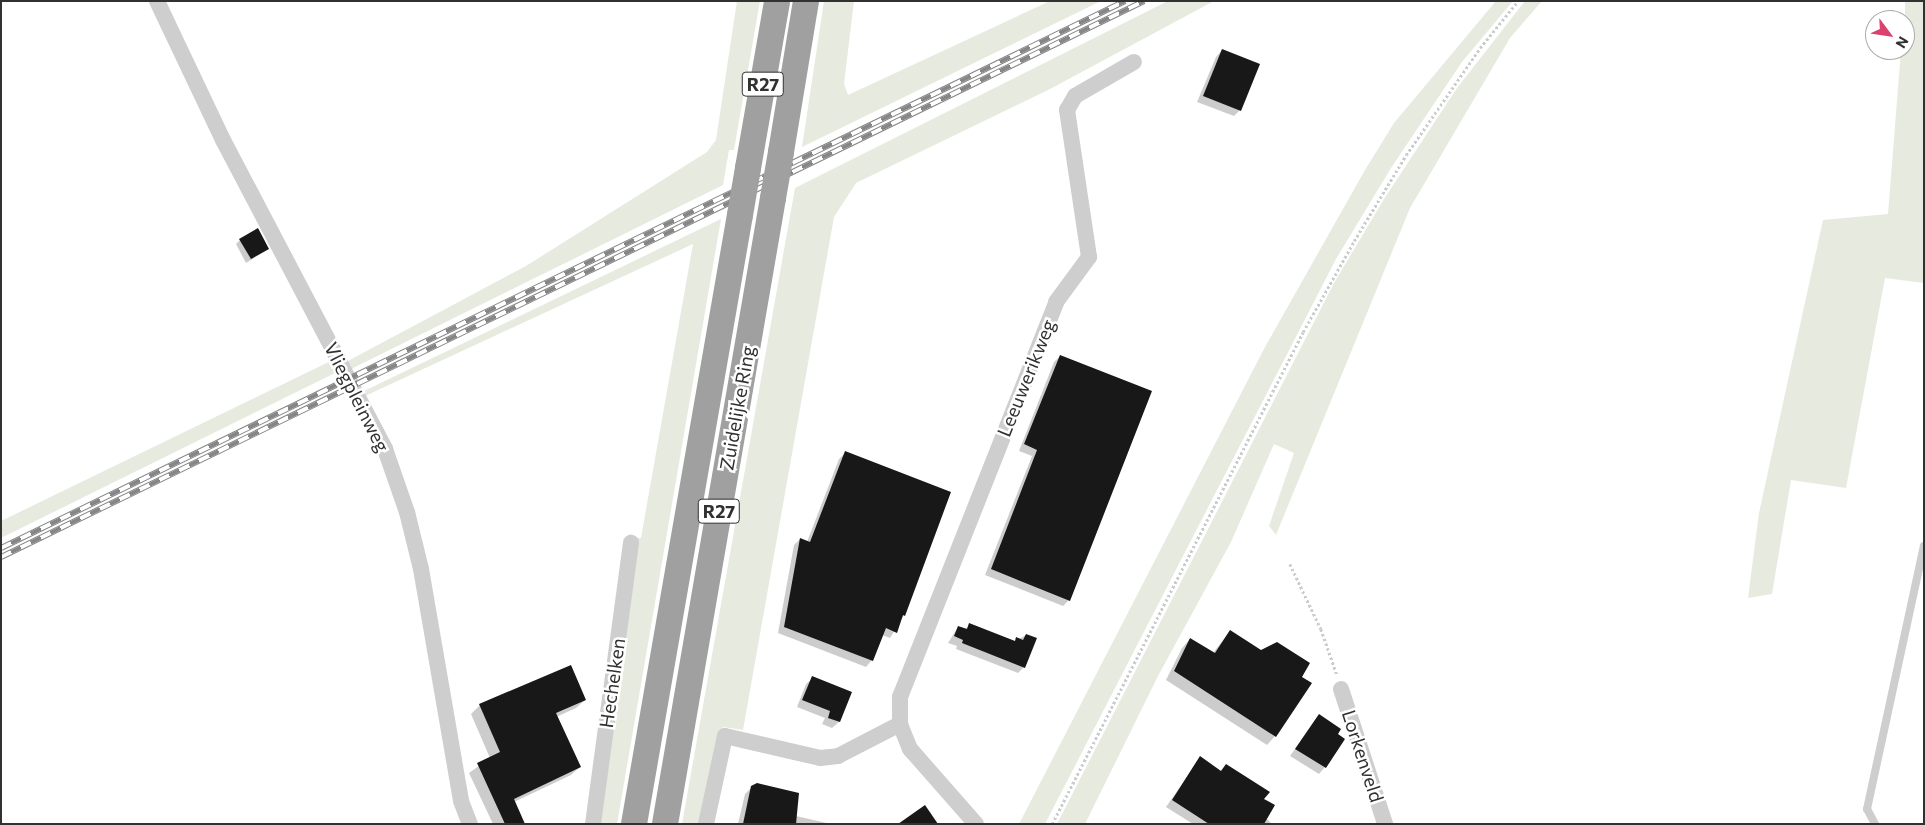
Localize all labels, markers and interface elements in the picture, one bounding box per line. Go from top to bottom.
north arrow [1865,10,1915,60]
text: N [1892,34,1912,51]
road number: R27 [742,68,784,100]
street label: Leeuwerikweg [992,316,1060,440]
street label: Vliegpleinweg [320,338,394,456]
street label: Zuidelijke Ring [715,344,759,472]
road number: R27 [698,496,740,526]
street label: Hechelken [594,637,630,729]
street label: Lorkenveld [1337,707,1389,805]

